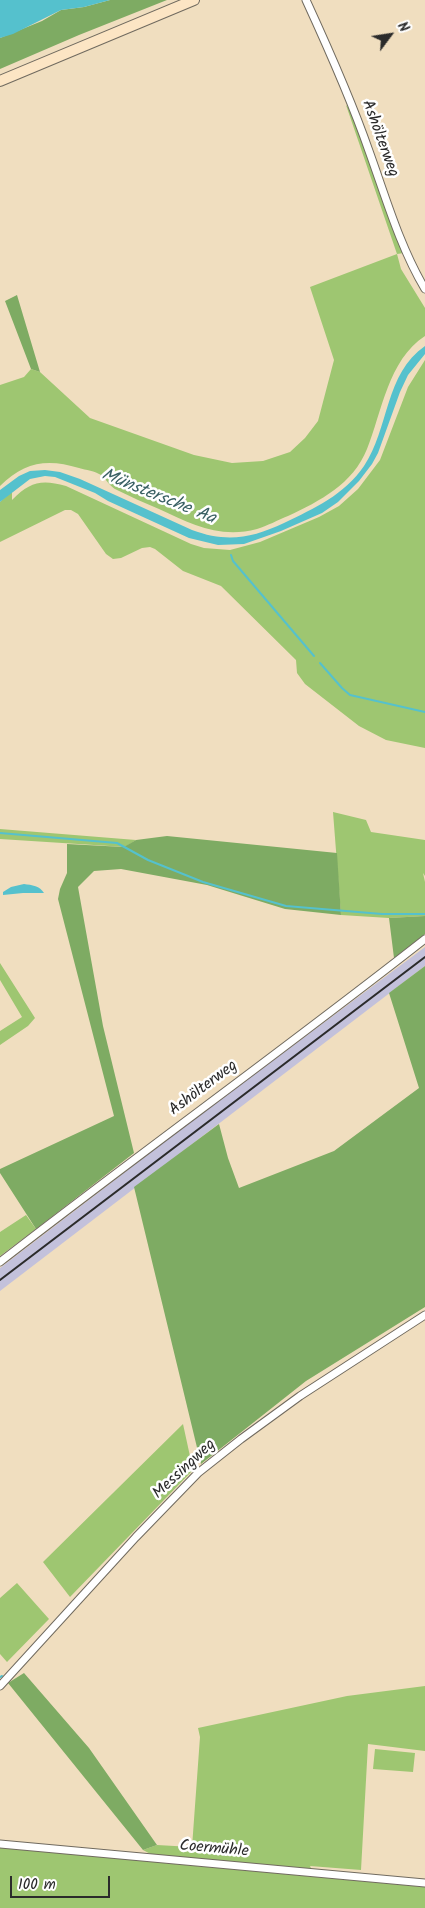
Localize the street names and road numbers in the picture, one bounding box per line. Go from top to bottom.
street label: Ashölterweg [356,98,402,180]
street label: Ashölterweg [166,1057,242,1121]
street label: Messingweg [150,1436,220,1504]
street label: Coermühle [179,1837,249,1863]

